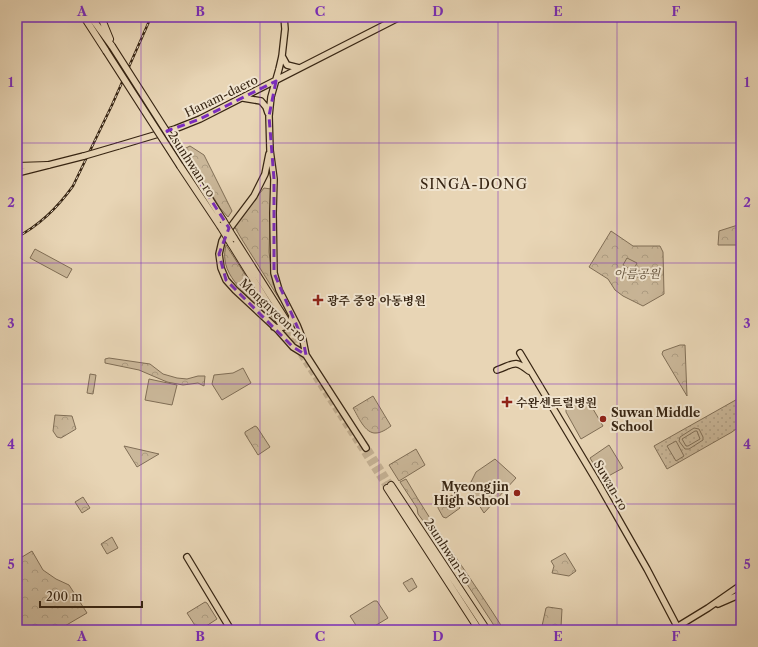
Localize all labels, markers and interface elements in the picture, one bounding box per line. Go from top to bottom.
text: A [76,3,88,19]
text: B [195,3,205,19]
text: C [315,3,325,19]
text: D [432,3,444,19]
text: E [553,3,563,19]
text: F [672,3,681,19]
street label: Hanam-daero [182,72,260,120]
text: 1 [8,74,14,90]
text: 1 [744,74,750,90]
street label: 2sunhwan-ro [165,128,219,200]
district label: SINGA-DONG [420,175,528,193]
text: 2 [7,194,15,210]
text: 2 [743,194,751,210]
park label: 아름공원 [614,266,662,281]
street label: Mongnyeon-ro [236,275,310,345]
place label: 광주 중앙 아동병원 [327,293,426,308]
marker: 광주 중앙 아동병원 [312,294,324,306]
text: 3 [7,315,15,331]
text: 3 [743,315,751,331]
place label: 수완센트럴병원 [516,395,597,410]
marker: 수완센트럴병원 [501,396,513,408]
place label: Suwan Middle School [611,405,700,434]
marker: Suwan Middle School [598,414,608,424]
text: 4 [7,436,15,452]
text: 4 [743,436,751,452]
street label: Suwan-ro [591,457,631,513]
place label: Myeongjin High School [434,479,510,508]
marker: Myeongjin High School [512,488,522,498]
street label: 2sunhwan-ro [421,515,475,587]
text: 5 [7,556,15,572]
text: 5 [743,556,751,572]
scale bar [40,583,142,609]
text: 200 m [46,589,83,604]
text: A [76,628,88,644]
text: B [195,628,205,644]
text: C [315,628,325,644]
text: D [432,628,444,644]
text: E [553,628,563,644]
text: F [672,628,681,644]

